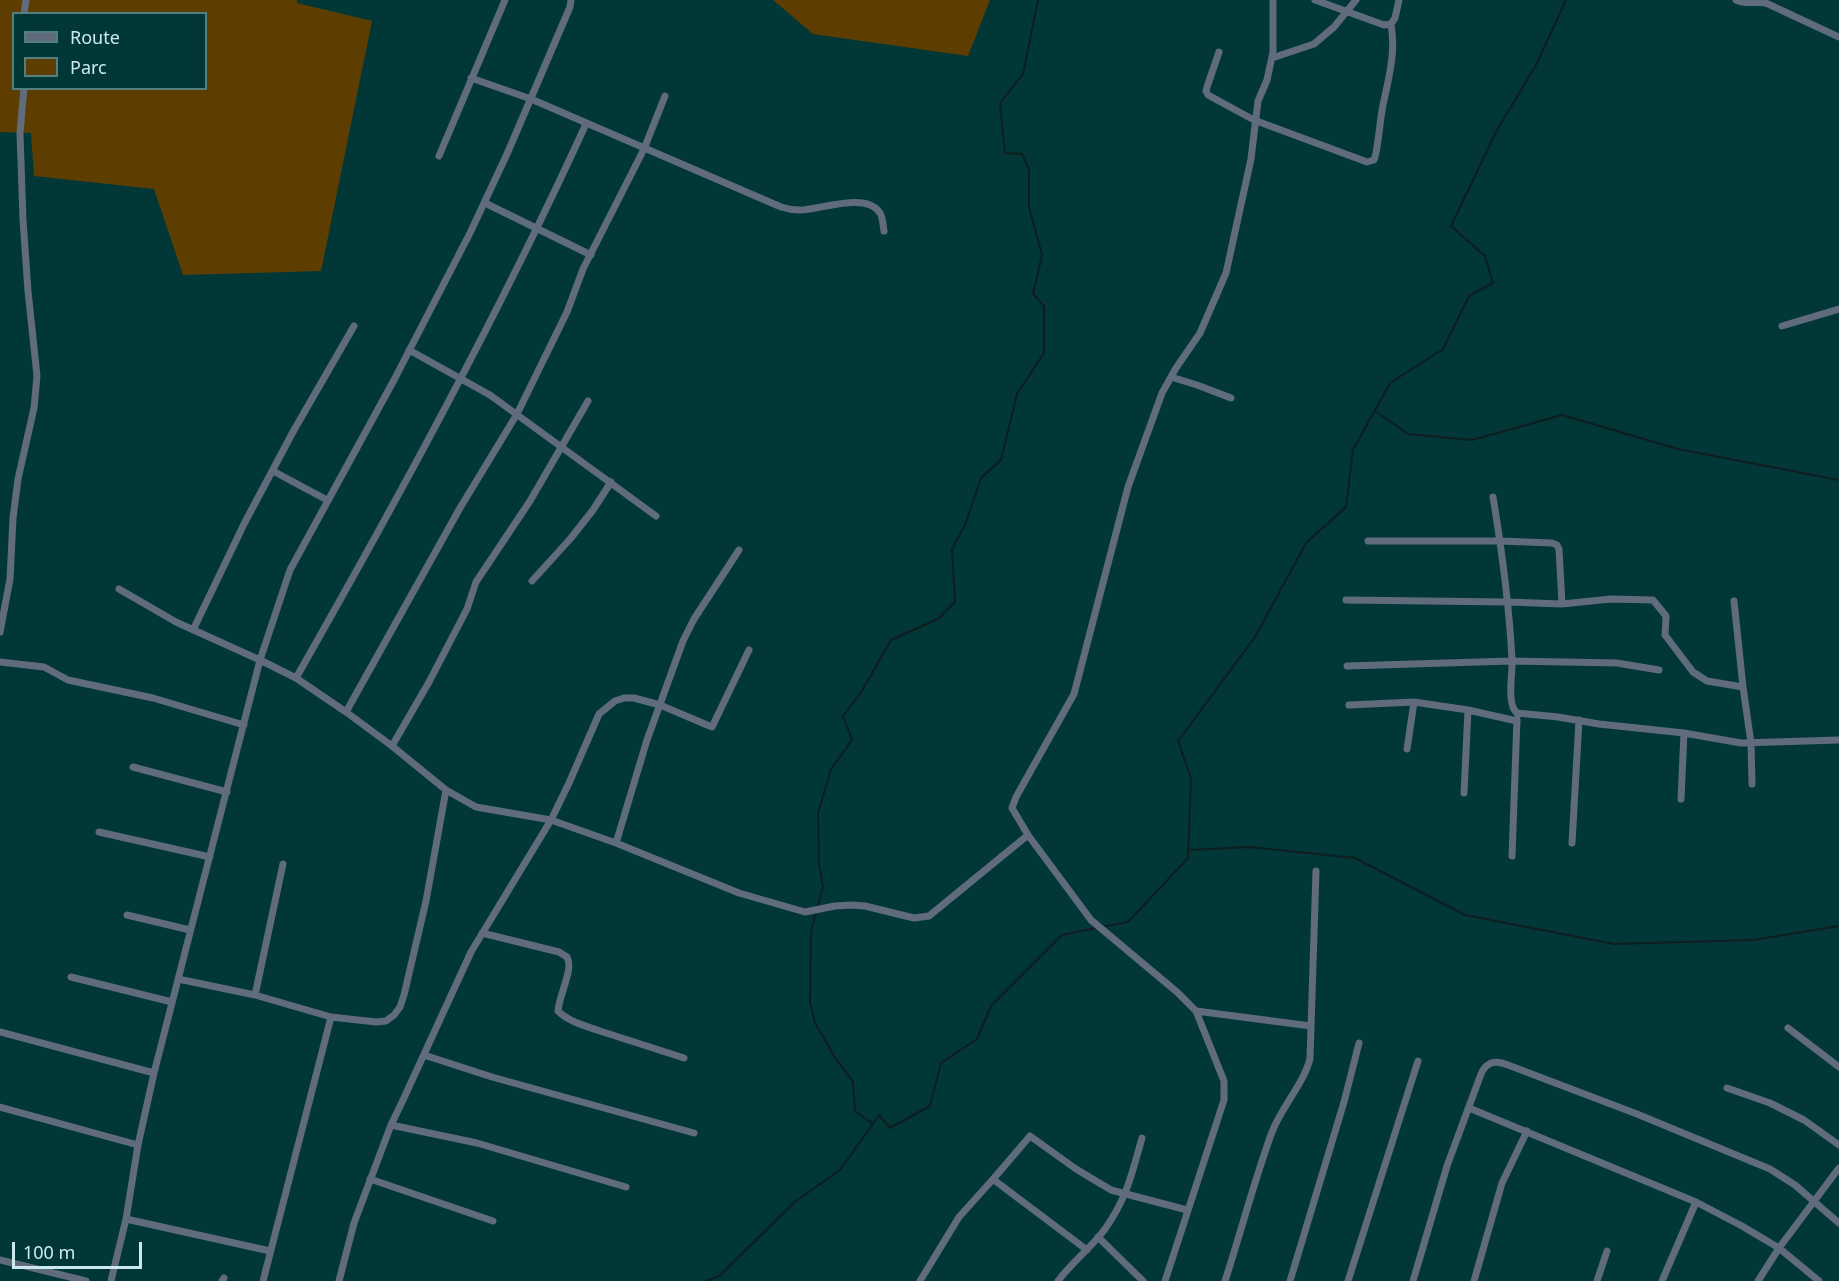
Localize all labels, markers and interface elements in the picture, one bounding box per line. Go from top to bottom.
legend [12,12,207,90]
text: Route [70,25,120,49]
text: Parc [70,55,107,79]
scale bar [15,1230,146,1268]
text: 100 m [23,1240,75,1264]

